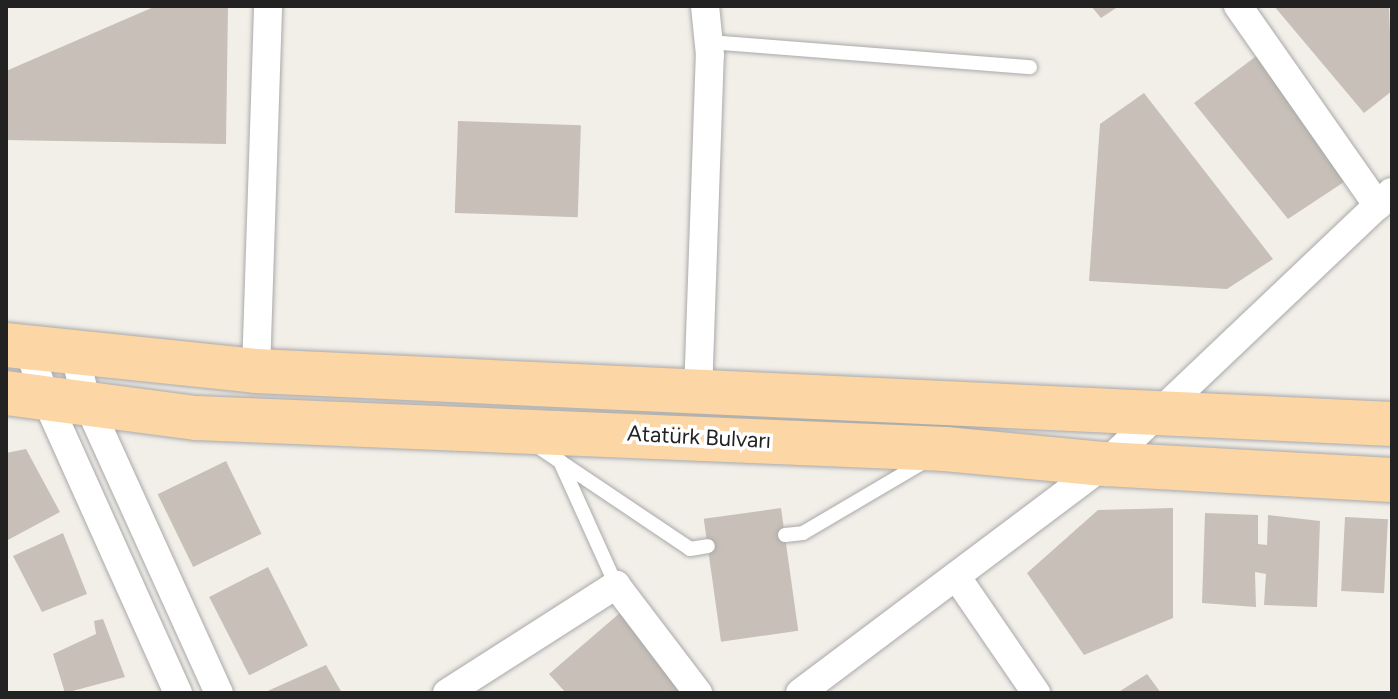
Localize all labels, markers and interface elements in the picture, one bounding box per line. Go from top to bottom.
street label: Atatürk Bulvarı [626,420,772,454]

